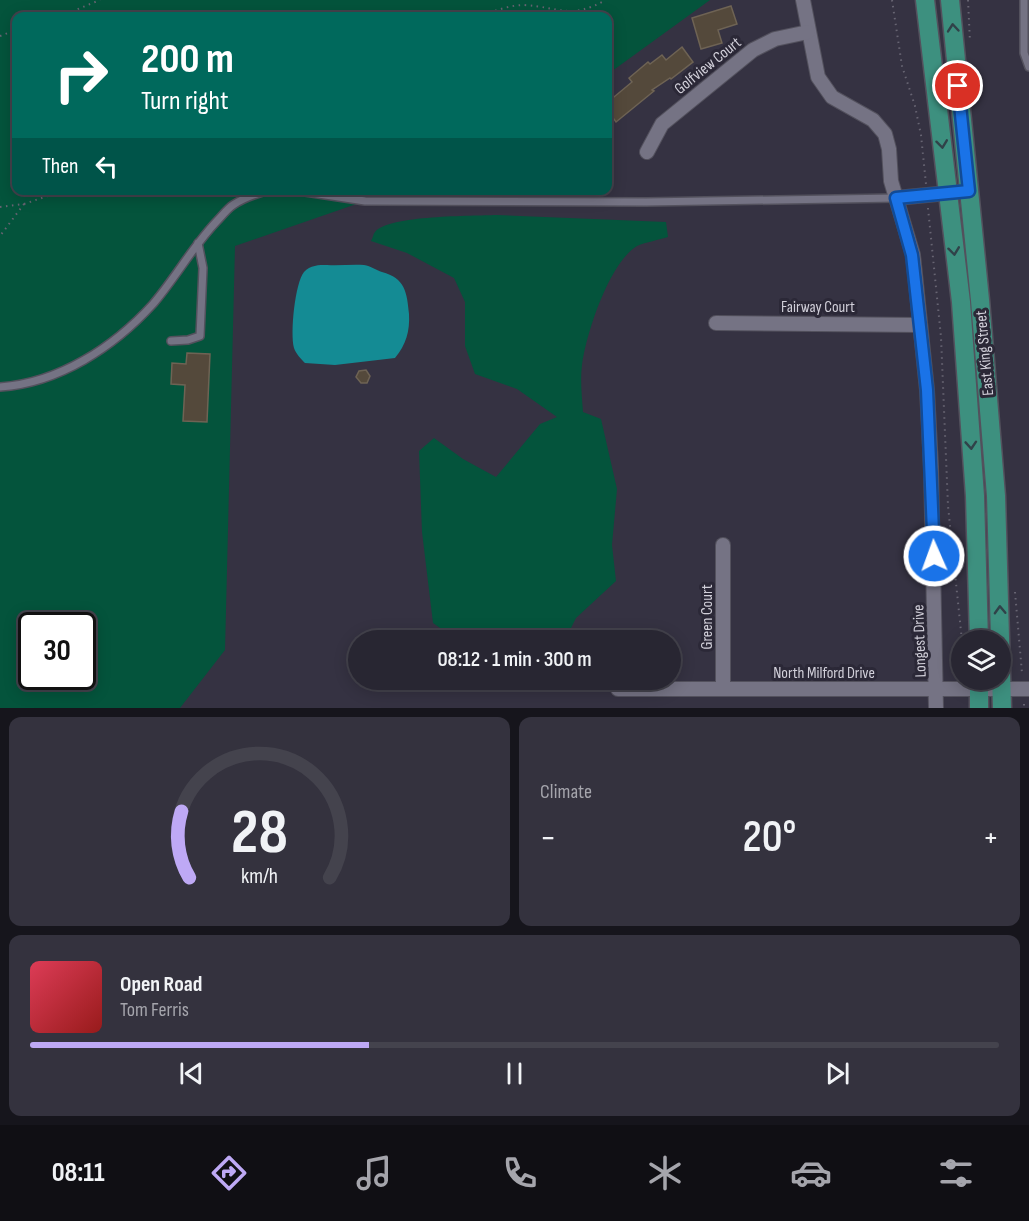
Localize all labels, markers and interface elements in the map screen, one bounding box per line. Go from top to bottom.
one-way arrow [947,23,960,33]
street label: Golfview Court [671,33,745,99]
text: 200 m [141,34,234,85]
icon: right [42,36,120,114]
pin [932,60,983,111]
icon: arrive [941,69,974,102]
text: Turn right [141,85,228,117]
one-way arrow [935,139,947,148]
icon: left [90,150,123,183]
text: Then [42,153,78,180]
one-way arrow [948,246,960,255]
street label: Fairway Court [781,298,855,317]
street label: East King Street [972,309,998,396]
one-way arrow [965,440,978,449]
position arrow [902,524,966,588]
street label: Green Court [698,584,717,650]
street label: Longest Drive [909,604,931,678]
one-way arrow [994,605,1006,614]
speed limit sign: 30 [18,612,96,690]
map controls [951,630,1011,690]
button: layers [951,630,1011,690]
text: 08:12 · 1 min · 300 m [437,646,592,673]
street label: North Milford Drive [773,664,875,683]
text: Climate [540,780,592,804]
text: 28 [231,796,288,871]
text: 20° [743,810,796,865]
text: − [540,818,556,858]
text: + [983,818,999,858]
text: km/h [241,865,278,890]
text: Open Road [120,971,202,998]
text: Tom Ferris [120,998,189,1022]
icon: previous [175,1057,208,1090]
icon: pause [498,1057,531,1090]
icon: next [821,1057,854,1090]
icon: directions [208,1152,250,1194]
icon: music [353,1152,395,1194]
icon: phone [499,1152,541,1194]
icon: climate [644,1152,686,1194]
icon: car [790,1152,832,1194]
icon: filters [935,1152,977,1194]
text: 08:11 [52,1157,105,1189]

